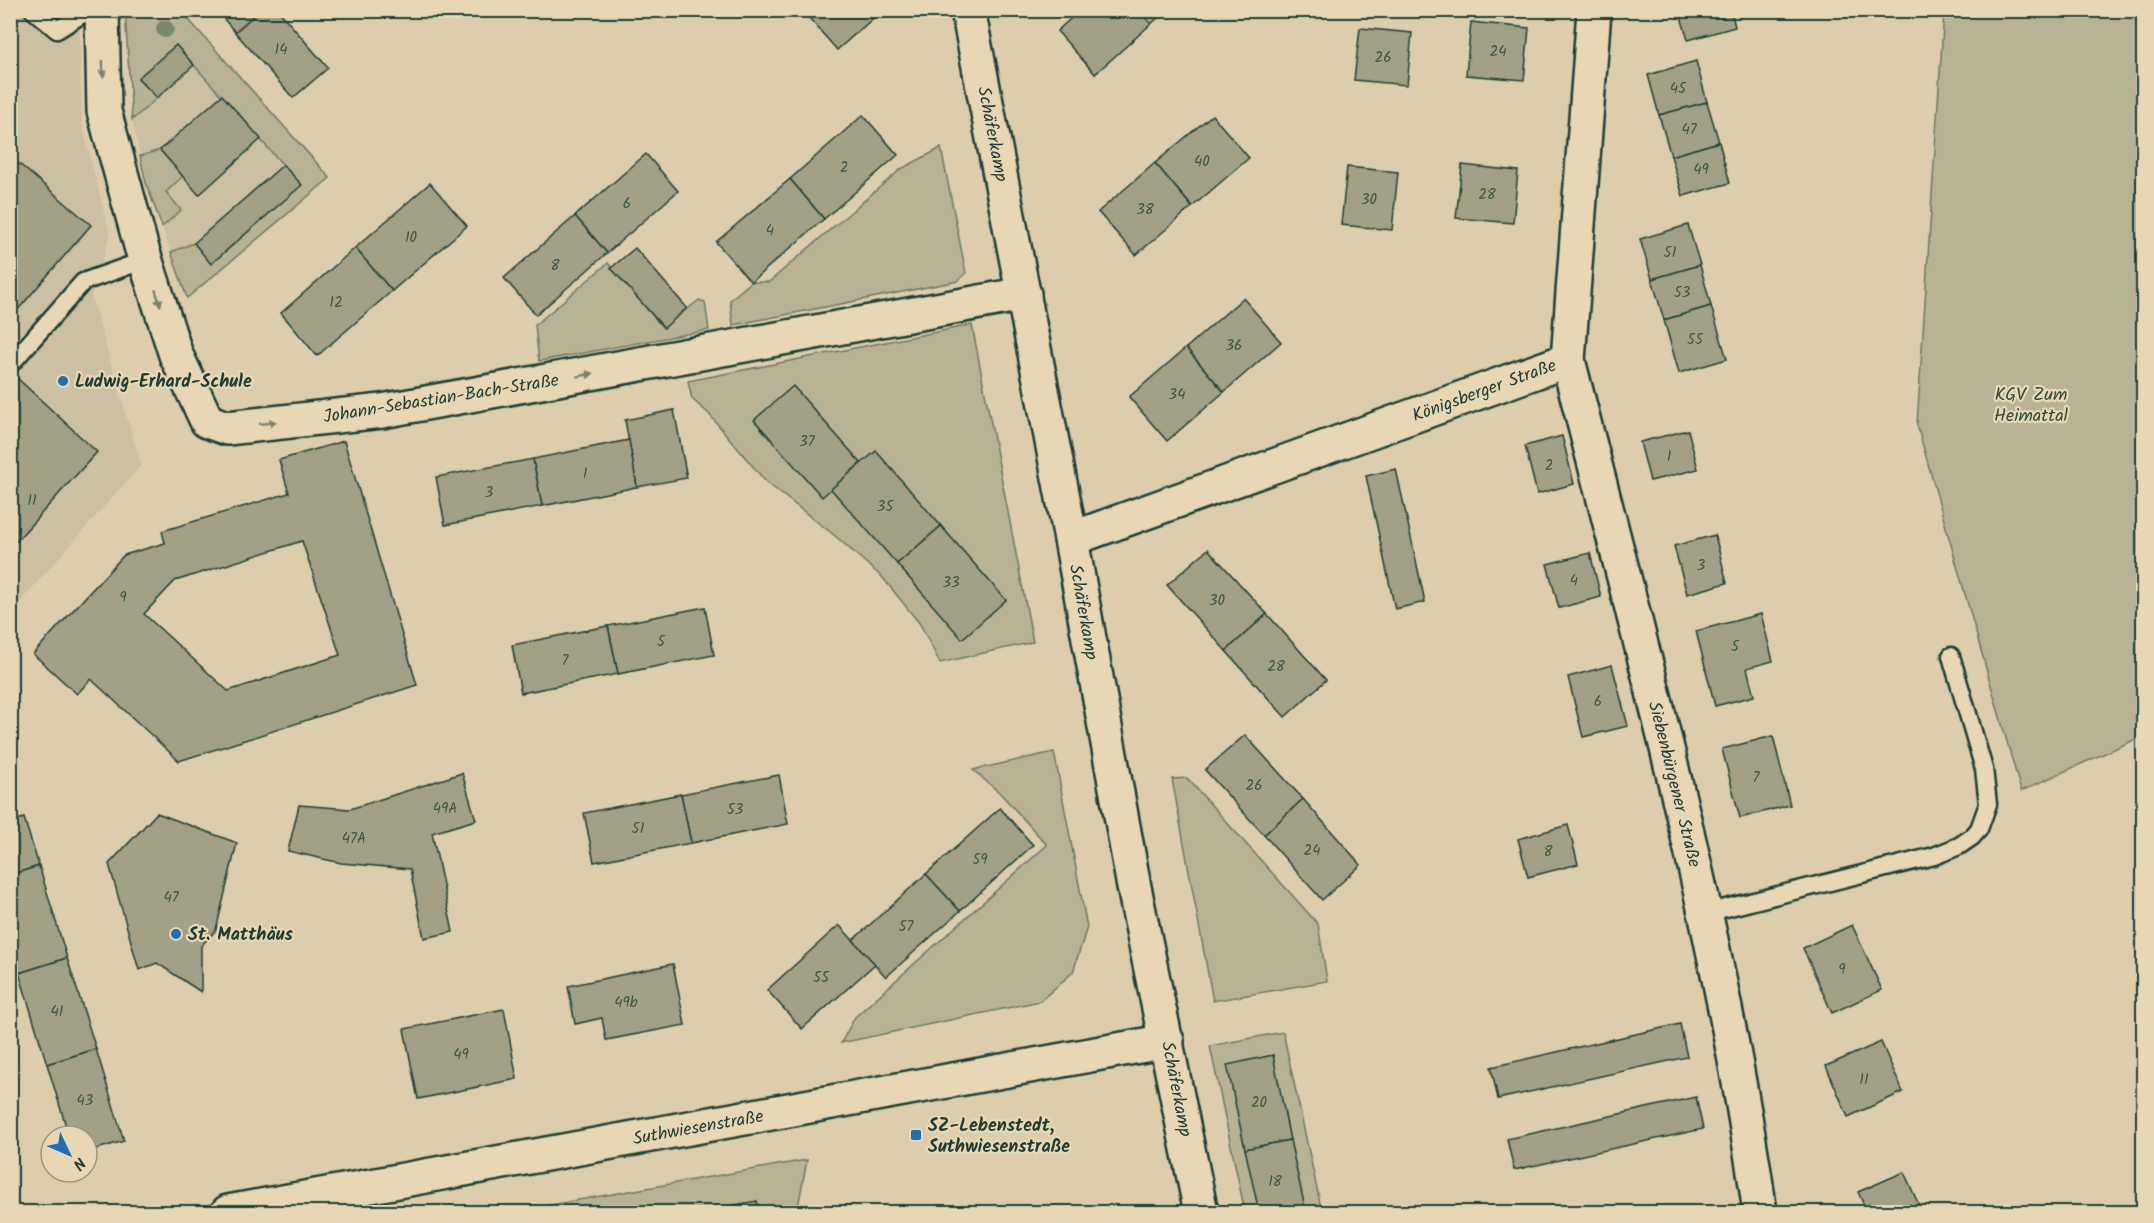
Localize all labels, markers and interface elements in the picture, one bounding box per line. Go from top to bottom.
house number: 14 [275,38,287,62]
house number: 24 [1490,40,1506,64]
house number: 26 [1374,46,1392,70]
one-way arrow [99,59,108,78]
house number: 45 [1670,77,1687,101]
street label: Schäferkamp [968,84,1015,185]
house number: 47 [1681,118,1698,142]
house number: 40 [1194,150,1210,174]
house number: 2 [840,156,848,180]
house number: 49 [1693,158,1709,182]
house number: 28 [1478,183,1497,207]
house number: 30 [1361,188,1378,212]
house number: 6 [623,192,631,216]
house number: 38 [1136,198,1155,222]
house number: 4 [766,219,774,243]
house number: 10 [405,226,418,250]
house number: 51 [1664,241,1677,265]
house number: 8 [550,254,560,278]
house number: 53 [1674,281,1691,305]
one-way arrow [154,289,163,307]
house number: 12 [329,291,343,315]
house number: 55 [1687,328,1704,352]
house number: 36 [1226,334,1242,358]
street label: Königsberger Straße [1408,352,1561,431]
street label: Johann-Sebastian-Bach-Straße [321,367,561,432]
place label: Ludwig-Erhard-Schule [75,368,252,397]
one-way arrow [576,370,595,379]
marker: Ludwig-Erhard-Schule [56,374,70,388]
park label: KGV Zum Heimattal [1994,381,2069,431]
house number: 34 [1169,383,1185,407]
one-way arrow [259,418,278,428]
house number: 37 [799,430,816,454]
house number: 1 [1667,445,1672,469]
house number: 2 [1545,454,1553,478]
house number: 1 [583,462,588,486]
house number: 3 [485,481,494,505]
house number: 11 [27,489,37,513]
house number: 35 [877,495,894,519]
house number: 3 [1697,554,1706,578]
street label: Schäferkamp [1060,562,1105,663]
house number: 4 [1570,569,1578,593]
house number: 33 [942,571,960,595]
house number: 9 [119,586,127,610]
house number: 30 [1209,589,1226,613]
house number: 5 [657,630,666,654]
house number: 5 [1731,635,1740,659]
house number: 7 [562,649,570,673]
house number: 28 [1267,655,1286,679]
house number: 6 [1594,690,1602,714]
street label: Siebenbürgener Straße [1639,698,1708,870]
house number: 7 [1753,766,1761,790]
house number: 26 [1245,774,1263,798]
house number: 49A [433,797,457,821]
house number: 53 [727,798,744,822]
house number: 51 [632,817,645,841]
house number: 47A [342,827,366,851]
house number: 24 [1304,839,1320,863]
house number: 8 [1543,840,1553,864]
house number: 59 [972,848,988,872]
house number: 47 [163,886,180,910]
house number: 57 [899,915,915,939]
place label: St. Matthäus [188,921,293,950]
marker: St. Matthäus [169,927,183,941]
house number: 9 [1838,958,1846,982]
house number: 55 [813,966,830,990]
house number: 49b [614,991,638,1015]
house number: 41 [51,1000,64,1024]
street label: Schäferkamp [1152,1039,1199,1140]
house number: 49 [453,1043,469,1067]
house number: 11 [1859,1068,1869,1092]
house number: 43 [77,1089,94,1113]
house number: 20 [1251,1091,1268,1115]
street label: Suthwiesenstraße [631,1103,766,1154]
place label: SZ-Lebenstedt, Suthwiesenstraße [928,1112,1070,1162]
north arrow [39,1124,99,1184]
marker: SZ-Lebenstedt, Suthwiesenstraße [909,1128,923,1142]
text: N [66,1151,91,1176]
house number: 18 [1268,1170,1283,1194]

